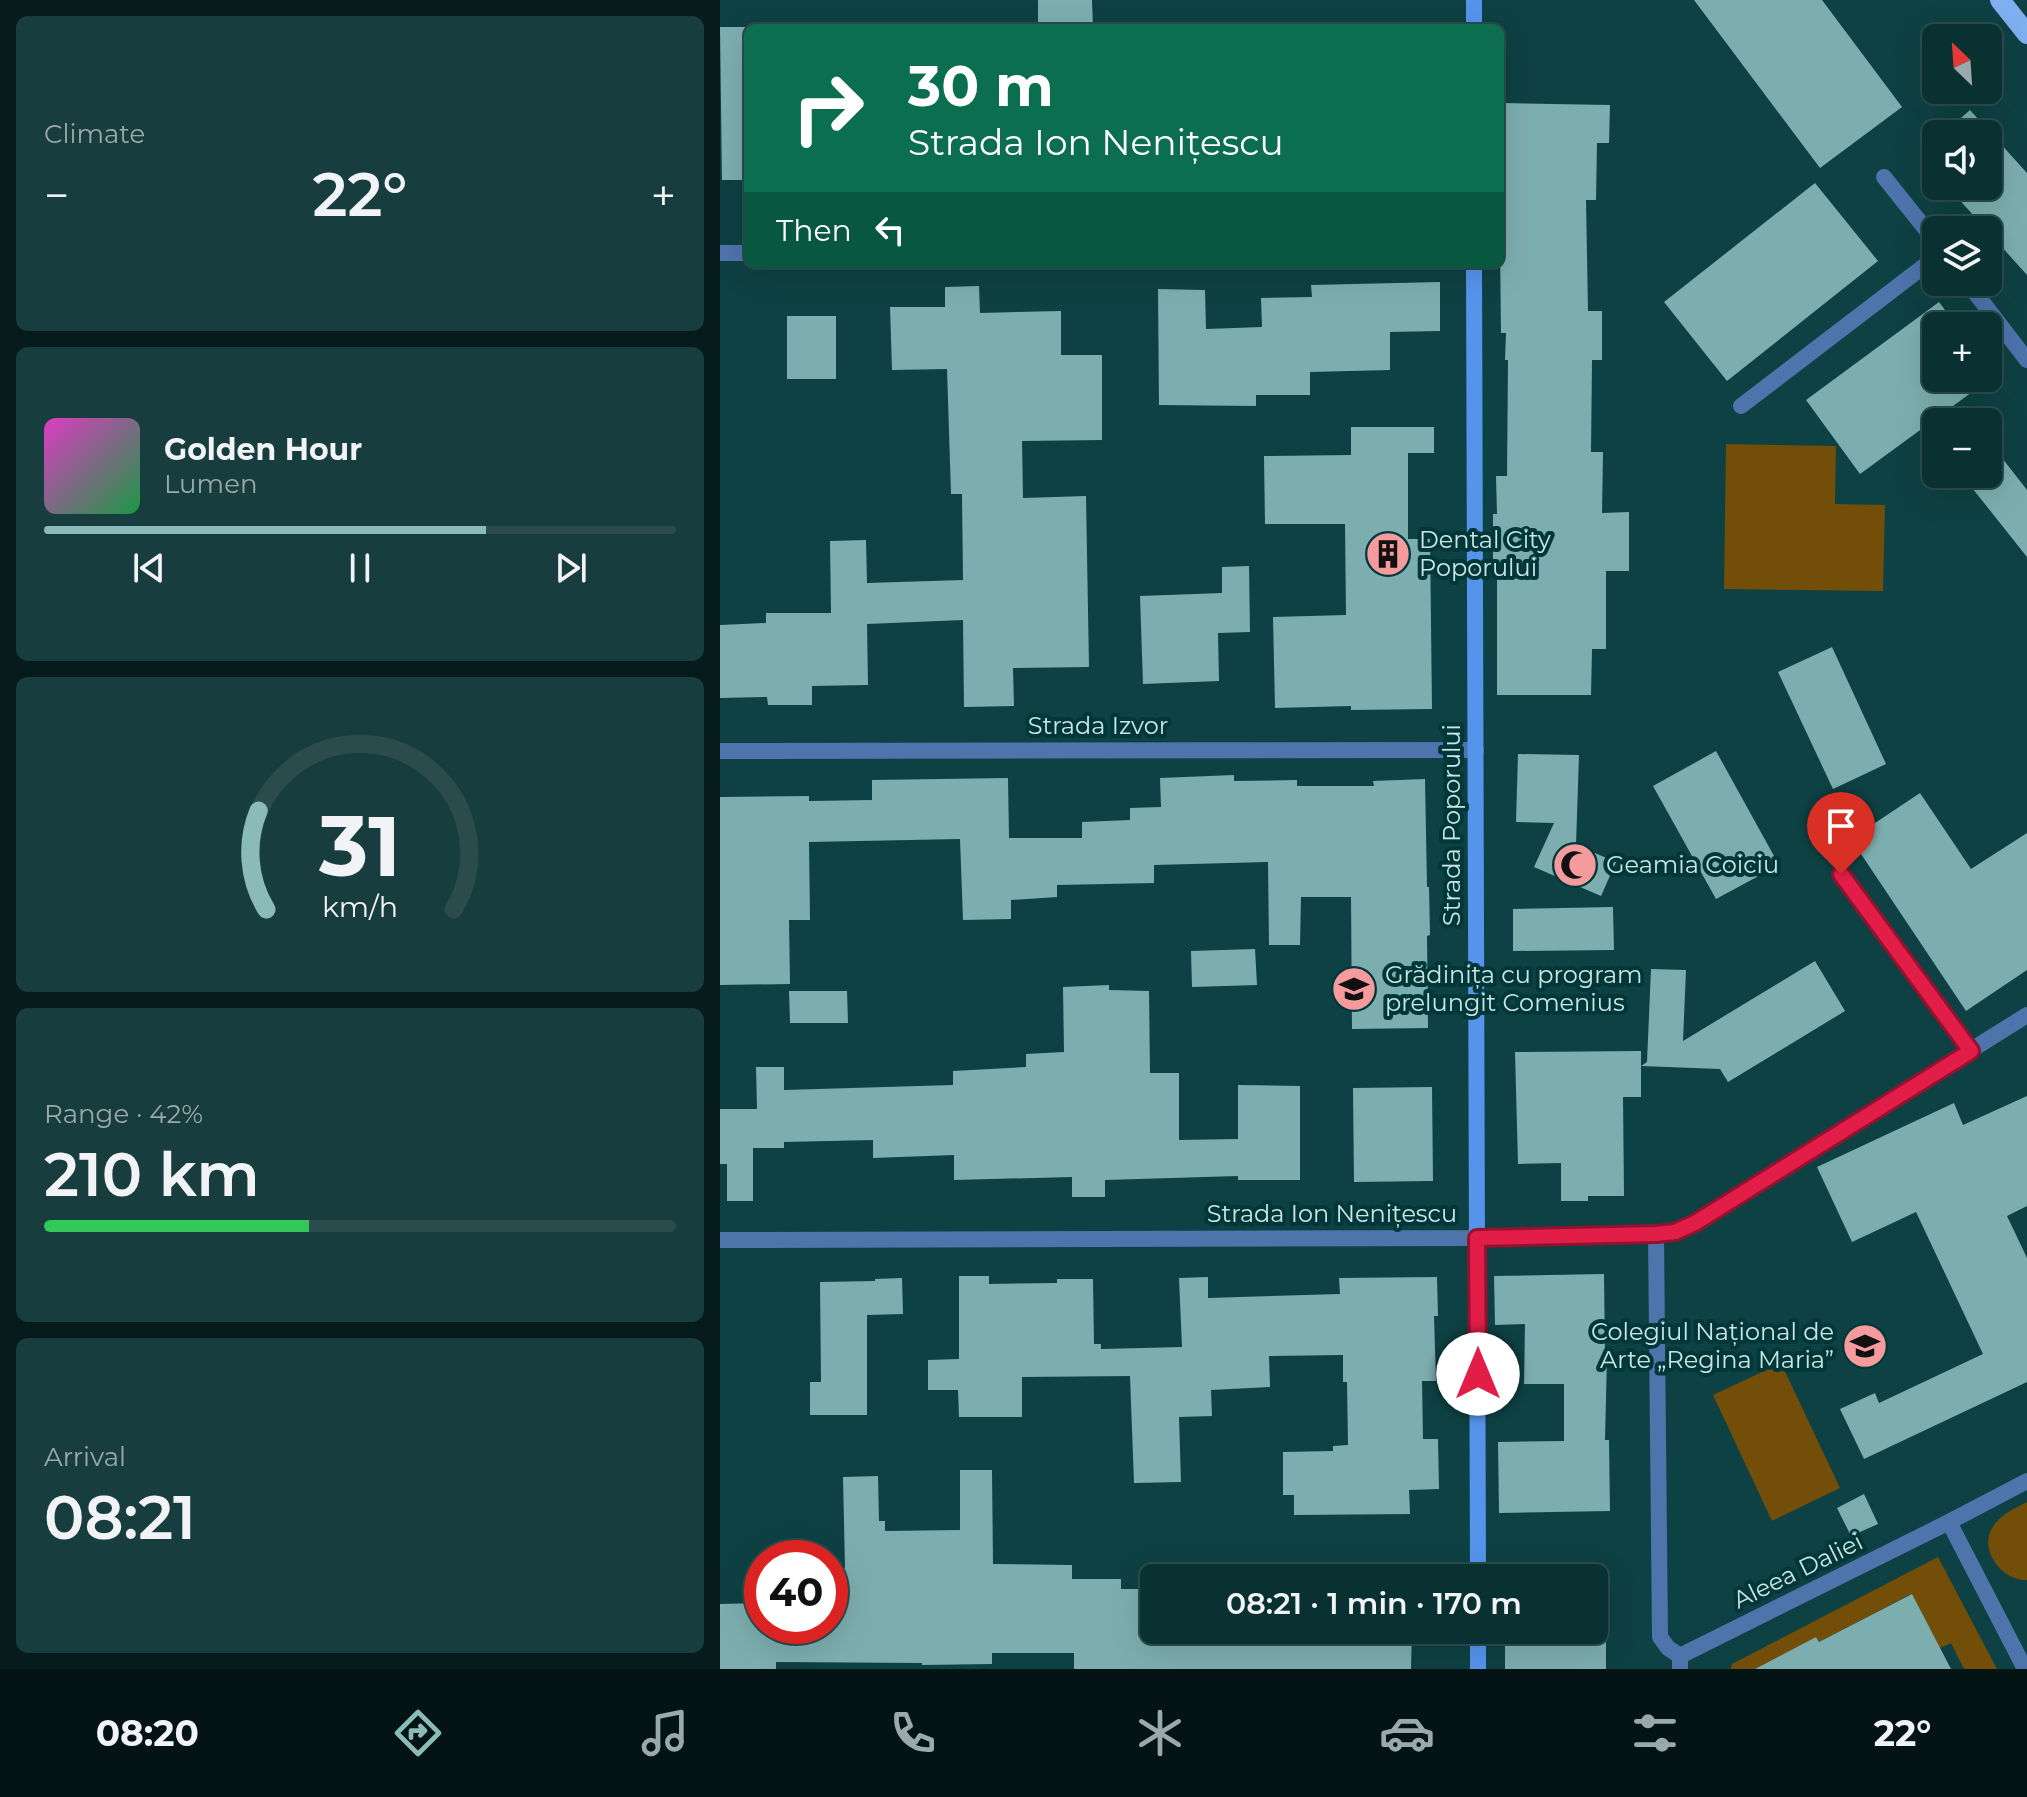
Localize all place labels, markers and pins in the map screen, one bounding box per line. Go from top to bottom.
place label: Dental City Poporului [1419,525,1551,582]
building icon: Dental City Poporului [1364,530,1412,578]
pin [1807,792,1875,874]
mosque icon: Geamia Coiciu [1551,841,1599,889]
place label: Geamia Coiciu [1606,850,1779,879]
place label: Grădinița cu program prelungit Comenius [1385,960,1643,1017]
school or university icon: Grădinița cu program prelungit Comenius [1330,965,1378,1013]
place label: Colegiul Național de Arte „Regina Maria” [1591,1317,1834,1374]
school or university icon: Colegiul Național de Arte „Regina Maria” [1841,1322,1889,1370]

